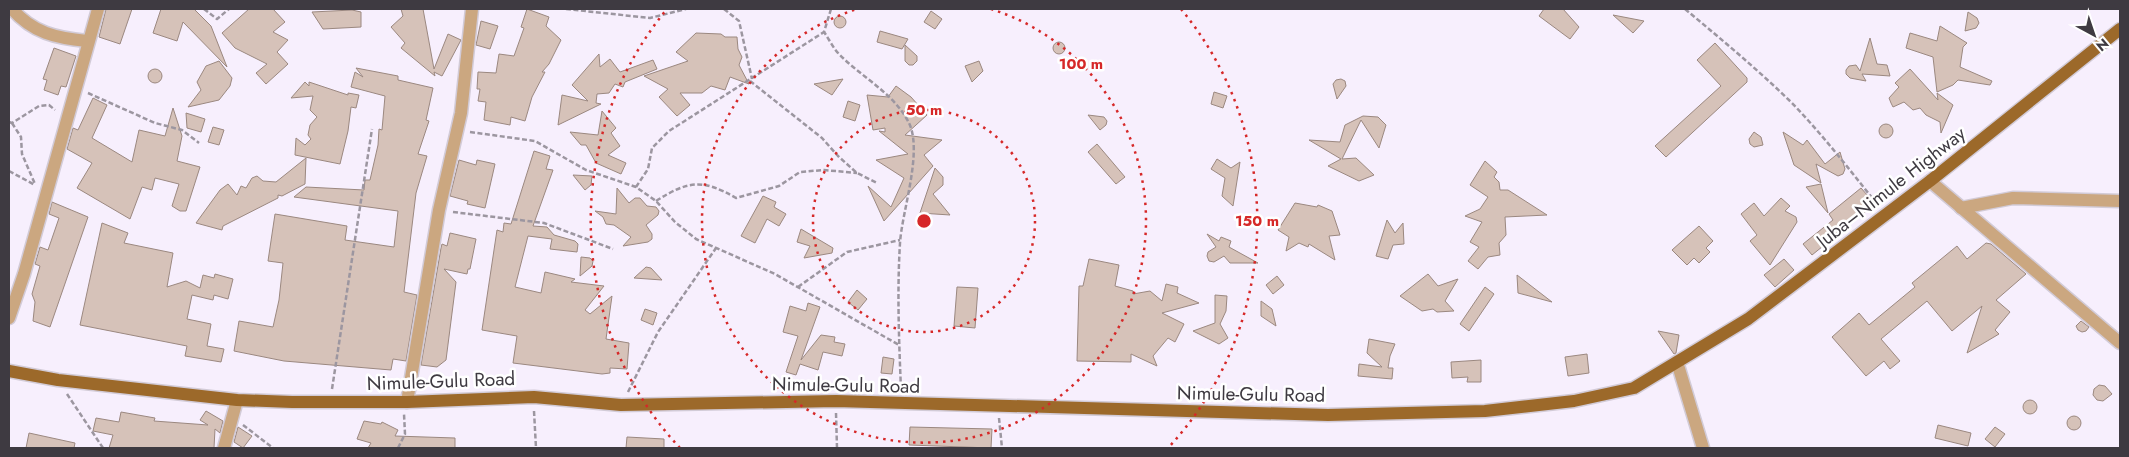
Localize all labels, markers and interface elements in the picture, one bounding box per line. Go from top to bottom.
north arrow [2069,10,2119,60]
text: N [2092,34,2113,56]
text: 100 m [1059,53,1103,75]
text: 50 m [906,99,942,121]
street label: Juba–Nimule Highway [1808,120,1972,256]
text: 150 m [1235,210,1279,232]
centre of rings [915,212,933,230]
street label: Nimule-Gulu Road [366,365,516,397]
street label: Nimule-Gulu Road [772,370,920,400]
street label: Nimule-Gulu Road [1177,379,1325,409]

